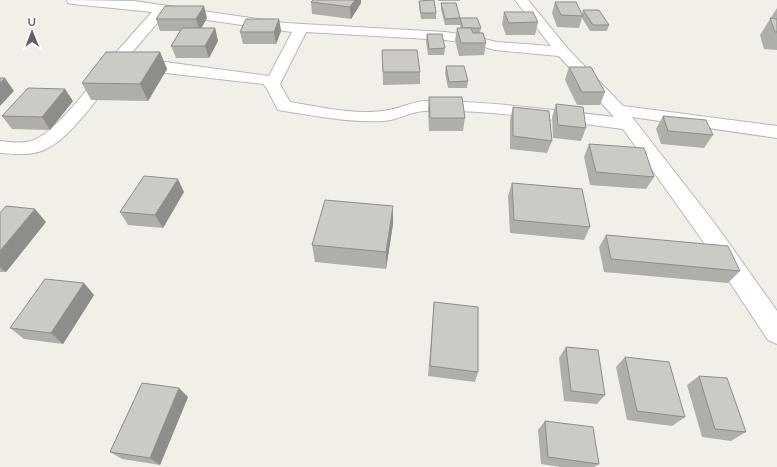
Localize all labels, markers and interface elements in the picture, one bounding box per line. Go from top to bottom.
north arrow [12,12,52,52]
text: U [28,16,36,29]

